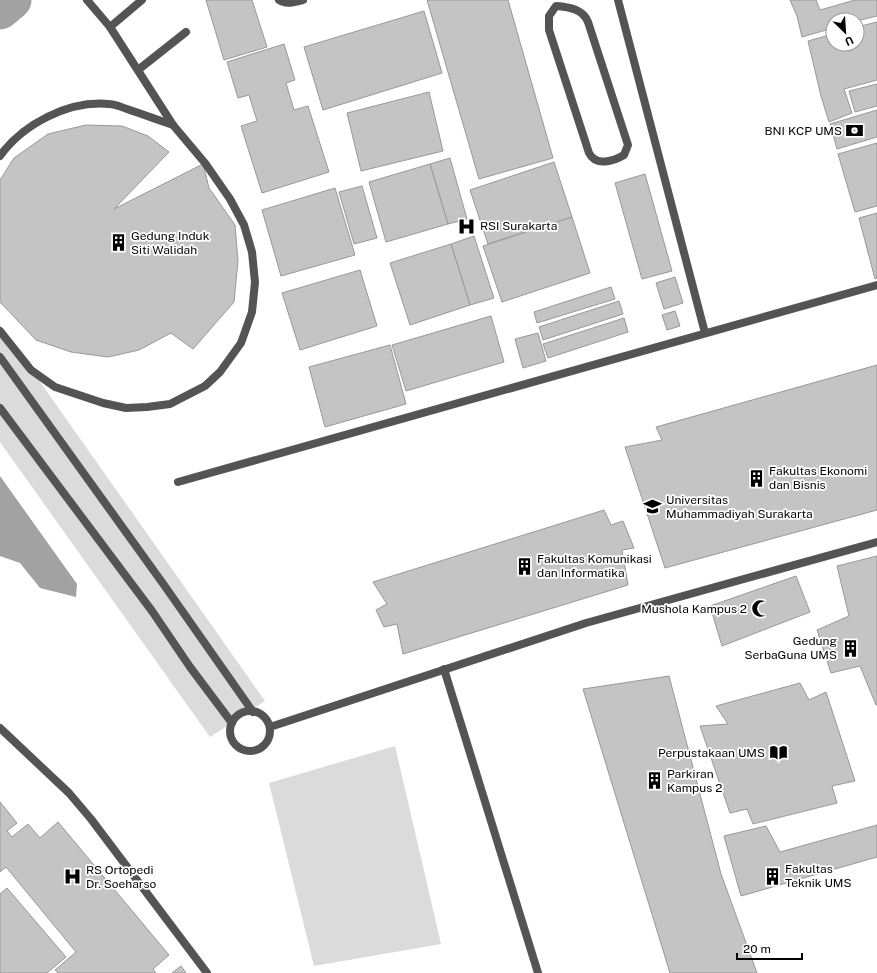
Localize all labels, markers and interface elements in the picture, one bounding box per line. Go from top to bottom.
north arrow [825,12,865,52]
text: U [843,34,855,48]
bank icon: BNI KCP UMS [845,121,865,141]
place label: BNI KCP UMS [764,124,842,138]
hospital icon: RSI Surakarta [457,216,477,236]
place label: RSI Surakarta [480,219,557,233]
place label: Gedung Induk Siti Walidah [131,229,210,257]
building icon: Gedung Induk Siti Walidah [108,233,128,253]
place label: Fakultas Ekonomi dan Bisnis [769,464,867,492]
building icon: Fakultas Ekonomi dan Bisnis [746,468,766,488]
place label: Universitas Muhammadiyah Surakarta [666,493,813,521]
school or university icon: Universitas Muhammadiyah Surakarta [643,497,663,517]
place label: Fakultas Komunikasi dan Informatika [537,552,652,580]
building icon: Fakultas Komunikasi dan Informatika [514,556,534,576]
mosque icon: Mushola Kampus 2 [750,599,770,619]
place label: Mushola Kampus 2 [641,602,747,616]
place label: Gedung SerbaGuna UMS [744,634,837,662]
building icon: Gedung SerbaGuna UMS [840,638,860,658]
library icon: Perpustakaan UMS [768,743,788,763]
place label: Perpustakaan UMS [658,746,765,760]
place label: Parkiran Kampus 2 [667,767,722,795]
building icon: Parkiran Kampus 2 [644,771,664,791]
place label: Fakultas Teknik UMS [785,862,852,890]
place label: RS Ortopedi Dr. Soeharso [86,863,157,891]
building icon: Fakultas Teknik UMS [762,866,782,886]
hospital icon: RS Ortopedi Dr. Soeharso [63,867,83,887]
scale bar [737,935,802,961]
text: 20 m [743,942,771,956]

